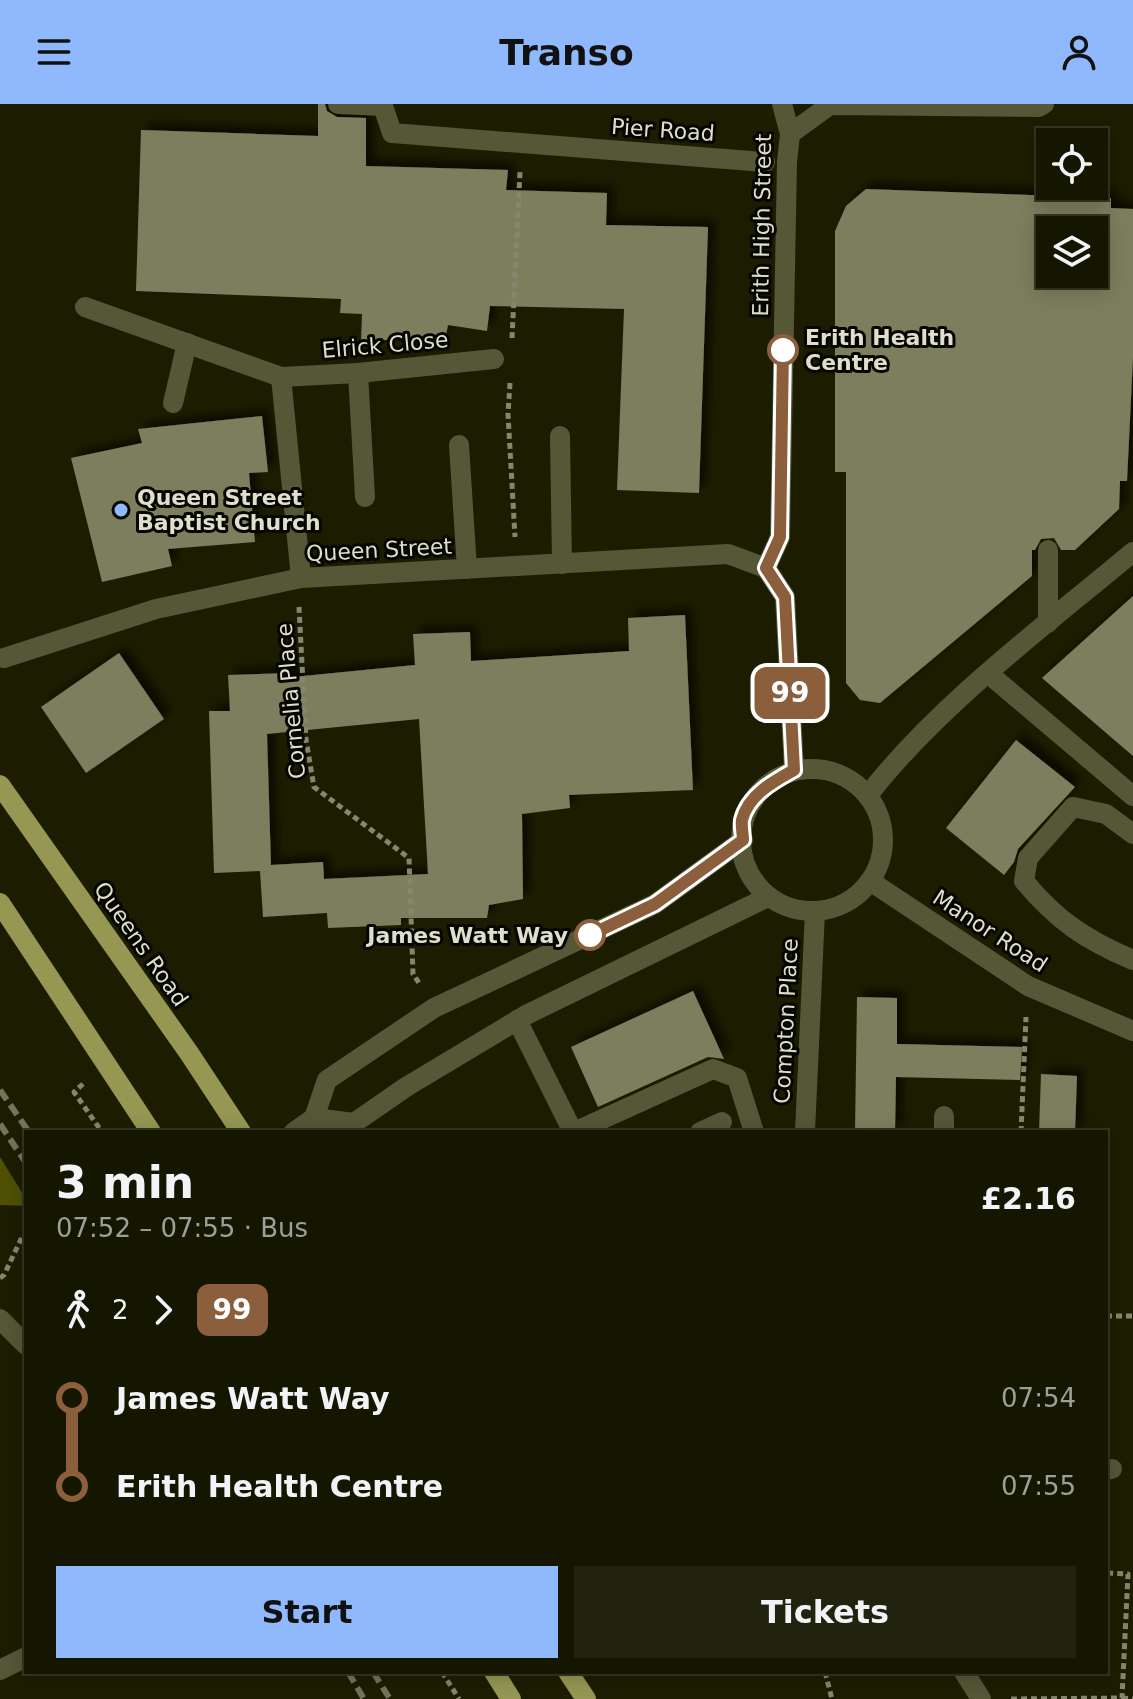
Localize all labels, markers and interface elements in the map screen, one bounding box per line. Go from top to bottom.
icon: menu [32,30,76,74]
icon: person [1057,30,1101,74]
text: Transo [499,32,634,73]
street label: Pier Road [610,114,716,146]
map controls [1036,128,1108,288]
button: locate [1036,128,1108,200]
street label: Erith High Street [748,133,776,317]
button: layers [1036,216,1108,288]
place label: Erith Health Centre [805,325,954,375]
street label: Elrick Close [321,327,449,363]
marker: Erith Health Centre [768,335,798,365]
place label: Queen Street Baptist Church [137,485,321,535]
marker: Queen Street Baptist Church [112,501,130,519]
street label: Queen Street [305,534,453,566]
street label: Cornelia Place [272,622,310,780]
line badge: 99 [754,667,826,719]
text: 99 [771,676,809,709]
street label: Queens Road [89,877,193,1011]
street label: Manor Road [928,885,1052,977]
marker: James Watt Way [575,920,605,950]
place label: James Watt Way [365,923,568,948]
street label: Compton Place [769,938,803,1104]
text: 3 min [56,1157,194,1208]
text: £2.16 [981,1181,1076,1216]
text: 07:52 – 07:55 · Bus [56,1213,308,1243]
icon: walk [56,1288,100,1332]
icon: forward [141,1288,185,1332]
text: 99 [213,1293,252,1326]
text: 2 [112,1295,129,1325]
text: James Watt Way [116,1381,390,1416]
text: 07:54 [1001,1383,1076,1413]
text: Erith Health Centre [116,1469,443,1504]
text: 07:55 [1001,1471,1076,1501]
button: Start [56,1566,558,1658]
button: Tickets [574,1566,1076,1658]

